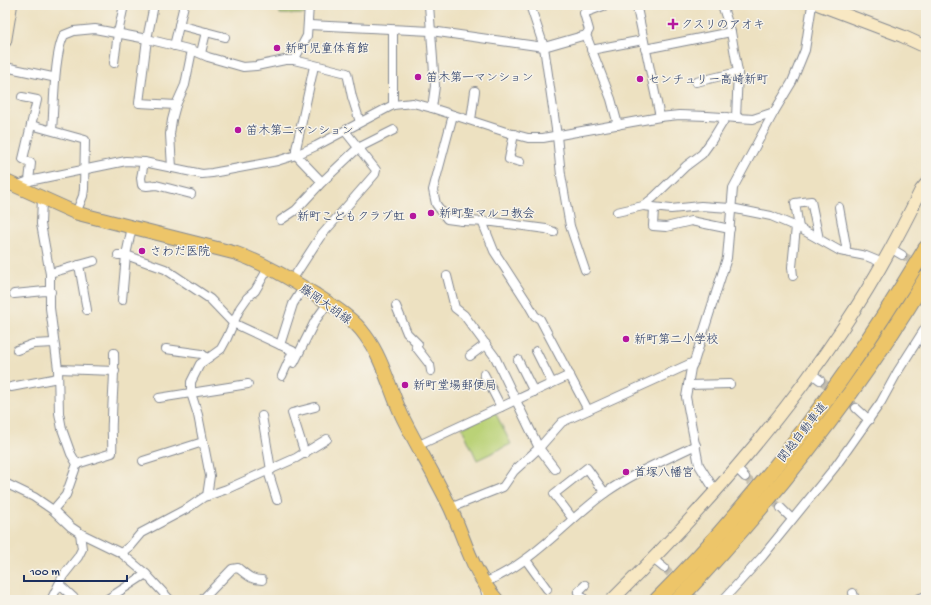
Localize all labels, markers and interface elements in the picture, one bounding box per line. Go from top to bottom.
marker: クスリのアオキ [668,19,678,29]
place label: クスリのアオキ [681,19,765,33]
place label: 新町児童体育館 [285,42,369,57]
marker: 新町児童体育館 [272,43,282,53]
place label: 笛木第一マンション [426,71,534,86]
marker: 笛木第一マンション [413,72,423,82]
place label: センチュリー高崎新町 [648,73,768,88]
marker: センチュリー高崎新町 [635,74,645,84]
place label: 笛木第二マンション [246,124,354,139]
marker: 笛木第二マンション [233,125,243,135]
place label: 新町聖マルコ教会 [439,207,535,222]
marker: 新町聖マルコ教会 [426,208,436,218]
place label: 新町こどもクラブ虹 [297,210,405,225]
marker: 新町こどもクラブ虹 [408,211,418,221]
place label: さわだ医院 [150,245,210,260]
marker: さわだ医院 [137,246,147,256]
street label: 藤岡大胡線 [296,282,354,329]
place label: 新町第二小学校 [634,333,718,348]
marker: 新町第二小学校 [621,334,631,344]
place label: 新町堂場郵便局 [413,379,497,394]
marker: 新町堂場郵便局 [400,380,410,390]
street label: 関越自動車道 [775,400,831,466]
place label: 首塚八幡宮 [634,466,694,481]
marker: 首塚八幡宮 [621,467,631,477]
scale bar [24,557,127,583]
text: 100 m [29,566,60,580]

